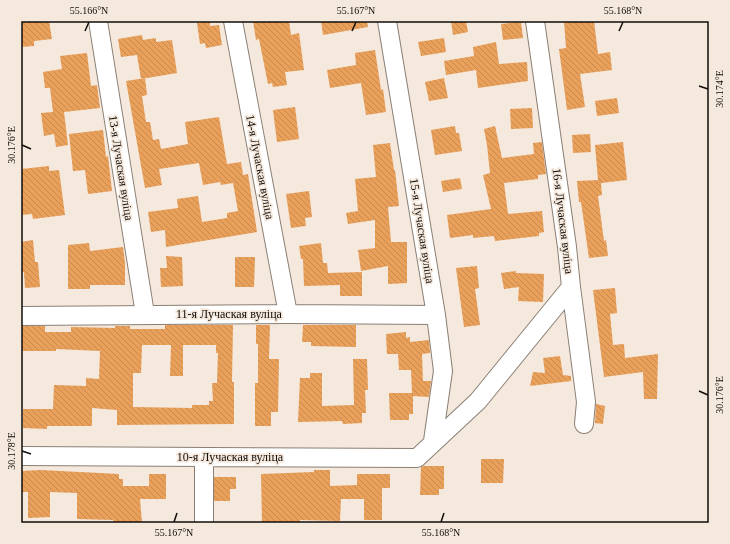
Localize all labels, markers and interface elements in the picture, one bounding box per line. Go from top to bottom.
text: 55.166°N [70,5,108,16]
text: 55.167°N [337,5,375,16]
text: 55.168°N [604,5,642,16]
text: 30.174°E [714,70,725,108]
street label: 14-я Лучаская вуліца [243,113,277,221]
street label: 13-я Лучаская вуліца [106,114,136,222]
text: 30.176°E [6,126,17,164]
street label: 16-я Лучаская вуліца [550,167,577,275]
street label: 15-я Лучаская вуліца [407,177,437,285]
street label: 11-я Лучаская вуліца [176,307,283,321]
text: 30.176°E [714,376,725,414]
text: 30.178°E [6,432,17,470]
street label: 10-я Лучаская вуліца [177,450,284,464]
text: 55.167°N [155,527,193,538]
text: 55.168°N [422,527,460,538]

